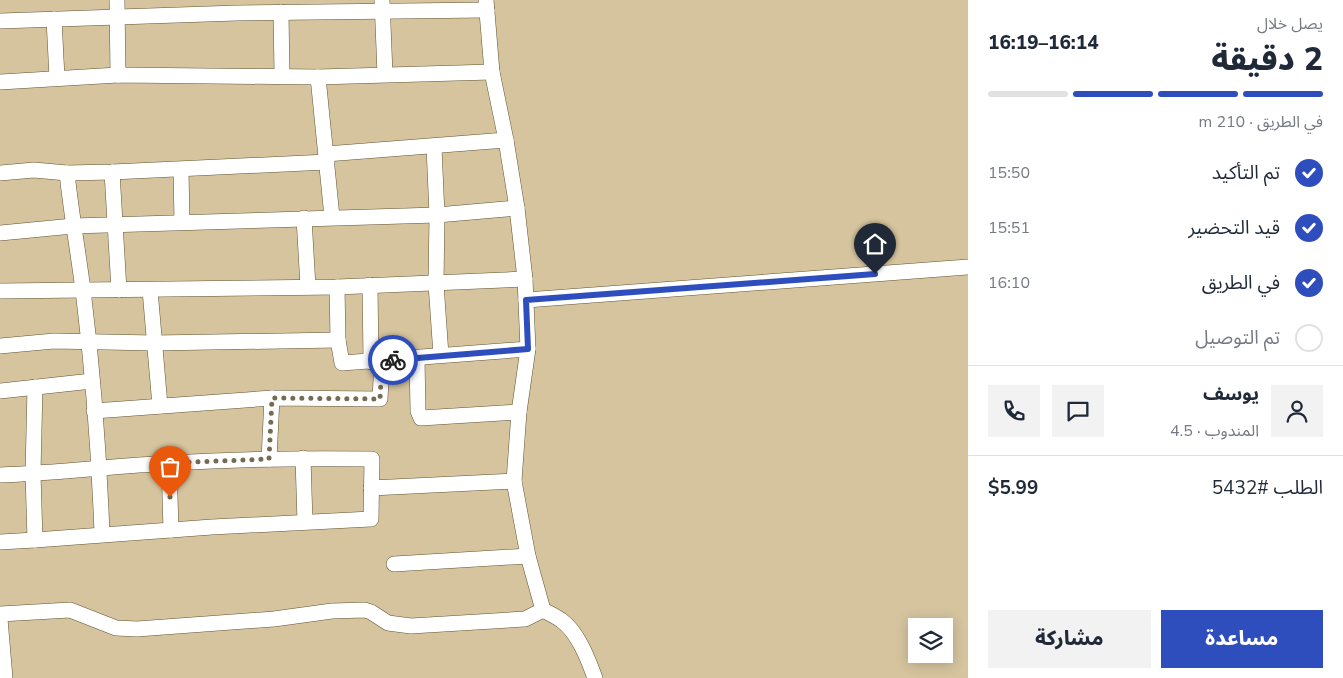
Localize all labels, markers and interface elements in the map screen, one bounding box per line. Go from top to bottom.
text: يصل خلال [1257,13,1323,35]
text: 16:14–16:19 [988,30,1099,56]
text: 2 دقيقة [1211,38,1323,81]
text: في الطريق · 210 m [1199,111,1323,133]
icon: check [1295,159,1323,187]
text: تم التأكيد [1212,160,1280,186]
text: 15:50 [988,162,1030,184]
icon: check [1295,214,1323,242]
text: قيد التحضير [1188,215,1280,241]
text: 15:51 [988,217,1030,239]
pin [854,223,896,274]
icon: home [861,230,889,258]
icon: check [1295,269,1323,297]
text: في الطريق [1202,270,1280,296]
text: 16:10 [988,272,1030,294]
text: تم التوصيل [1195,325,1280,351]
courier [368,335,418,385]
icon: bike [379,346,407,374]
text: يوسف [1203,381,1259,407]
button: phone [988,385,1040,437]
button: chat [1052,385,1104,437]
button: person [1271,385,1323,437]
text: المندوب · 4.5 [1170,420,1259,442]
pin [149,446,191,497]
icon: bag [156,453,184,481]
text: $5.99 [988,475,1038,501]
text: الطلب #5432 [1212,475,1323,501]
button: مشاركة [988,610,1151,668]
button: مساعدة [1161,610,1323,668]
map controls [908,618,953,663]
button: layers [908,618,953,663]

